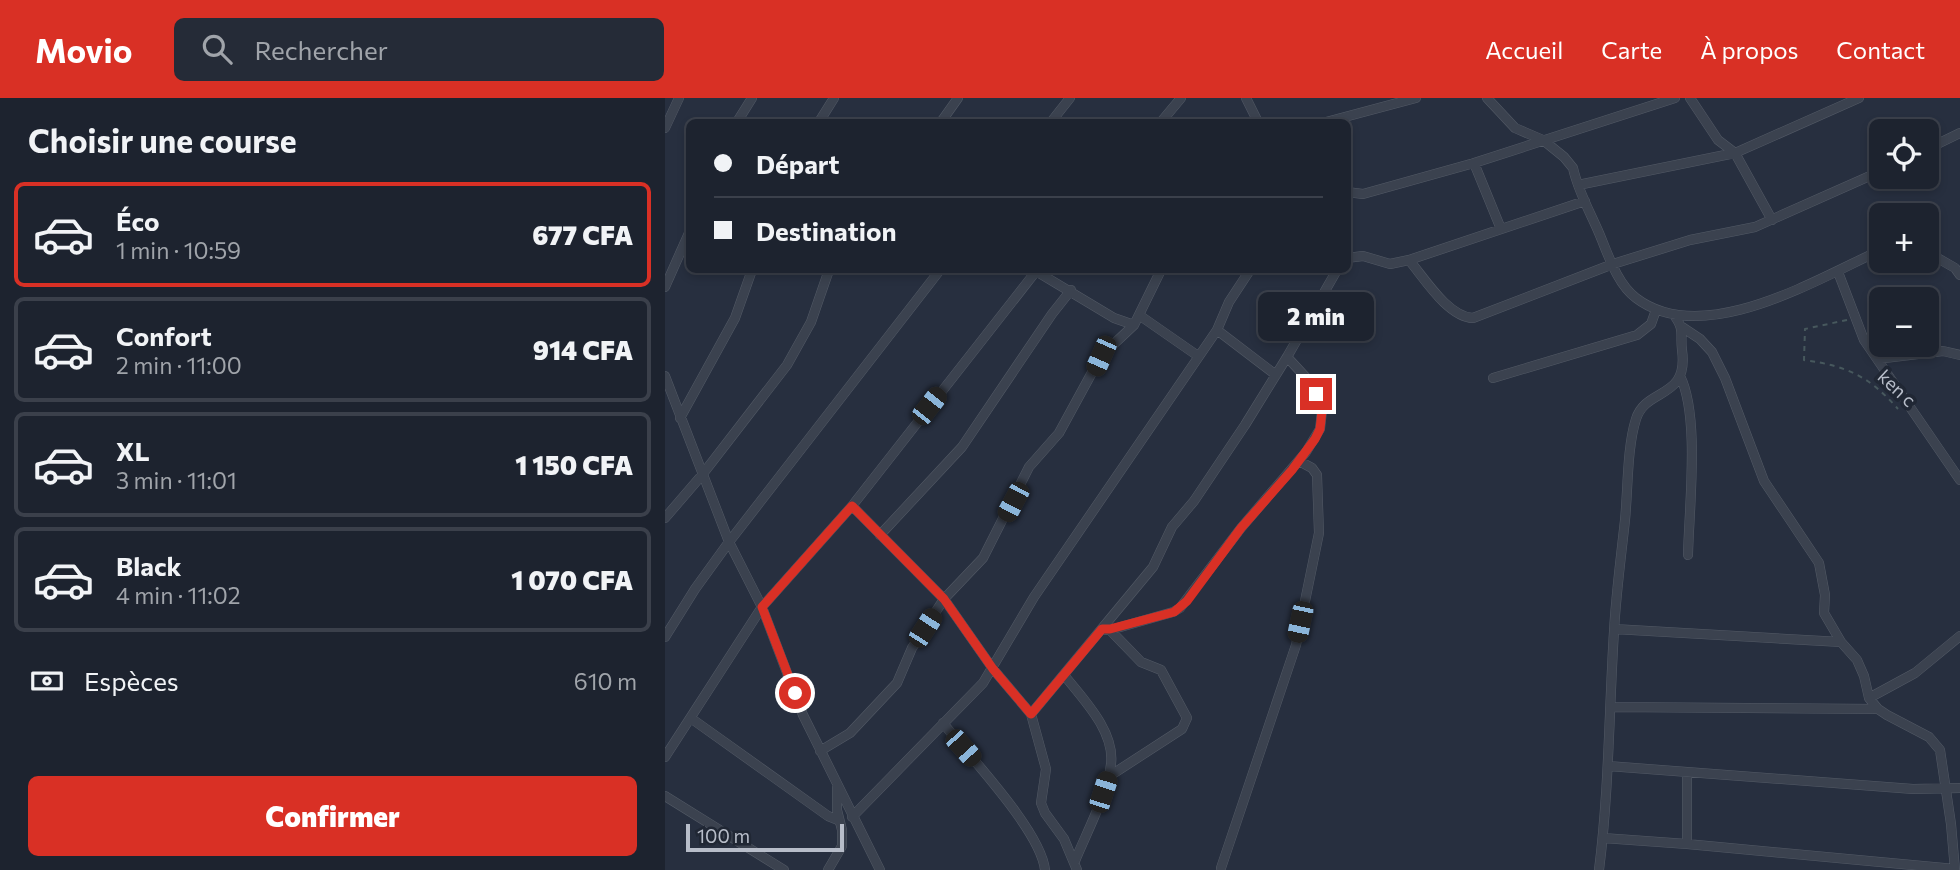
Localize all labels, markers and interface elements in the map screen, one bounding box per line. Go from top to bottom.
search box [174,18,664,81]
text: Movio [35,29,132,70]
icon: search [198,30,236,68]
text: Rechercher [254,34,388,65]
text: Accueil [1485,35,1563,64]
text: Carte [1601,35,1662,64]
text: À propos [1700,35,1798,64]
text: Contact [1836,35,1925,64]
map controls [1869,119,1939,357]
button: locate [1869,119,1939,189]
text: Choisir une course [28,120,297,160]
text: Départ [756,148,840,179]
icon: car [32,203,95,266]
button: + [1869,203,1939,273]
text: Éco [116,205,160,236]
text: Destination [756,215,897,246]
text: 677 CFA [532,219,633,250]
text: 1 min · 10:59 [116,236,241,264]
button: − [1869,287,1939,357]
callout: 2 min [1258,292,1374,342]
text: 2 min [1287,302,1345,330]
icon: car [32,318,95,381]
text: Confort [116,320,212,351]
car [1083,333,1120,379]
text: 914 CFA [533,334,633,365]
text: 2 min · 11:00 [116,351,242,379]
street label: ken c [1873,364,1921,411]
route end [1300,378,1332,410]
car [908,383,951,429]
icon: car [32,433,95,496]
text: XL [116,435,150,466]
text: 1 150 CFA [515,449,633,480]
text: 3 min · 11:01 [116,466,237,494]
car [994,479,1033,525]
icon: car [32,548,95,611]
text: Black [116,550,182,581]
text: 1 070 CFA [511,564,633,595]
text: 4 min · 11:02 [116,581,240,609]
car [1286,599,1315,645]
car [905,605,946,651]
icon: cash [28,662,66,700]
text: Espèces [84,665,179,696]
text: 610 m [574,667,637,695]
route start [779,677,811,709]
car [942,725,985,771]
car [1087,769,1120,815]
button: Confirmer [28,776,637,856]
scale bar [686,821,843,853]
text: 100 m [697,824,750,847]

